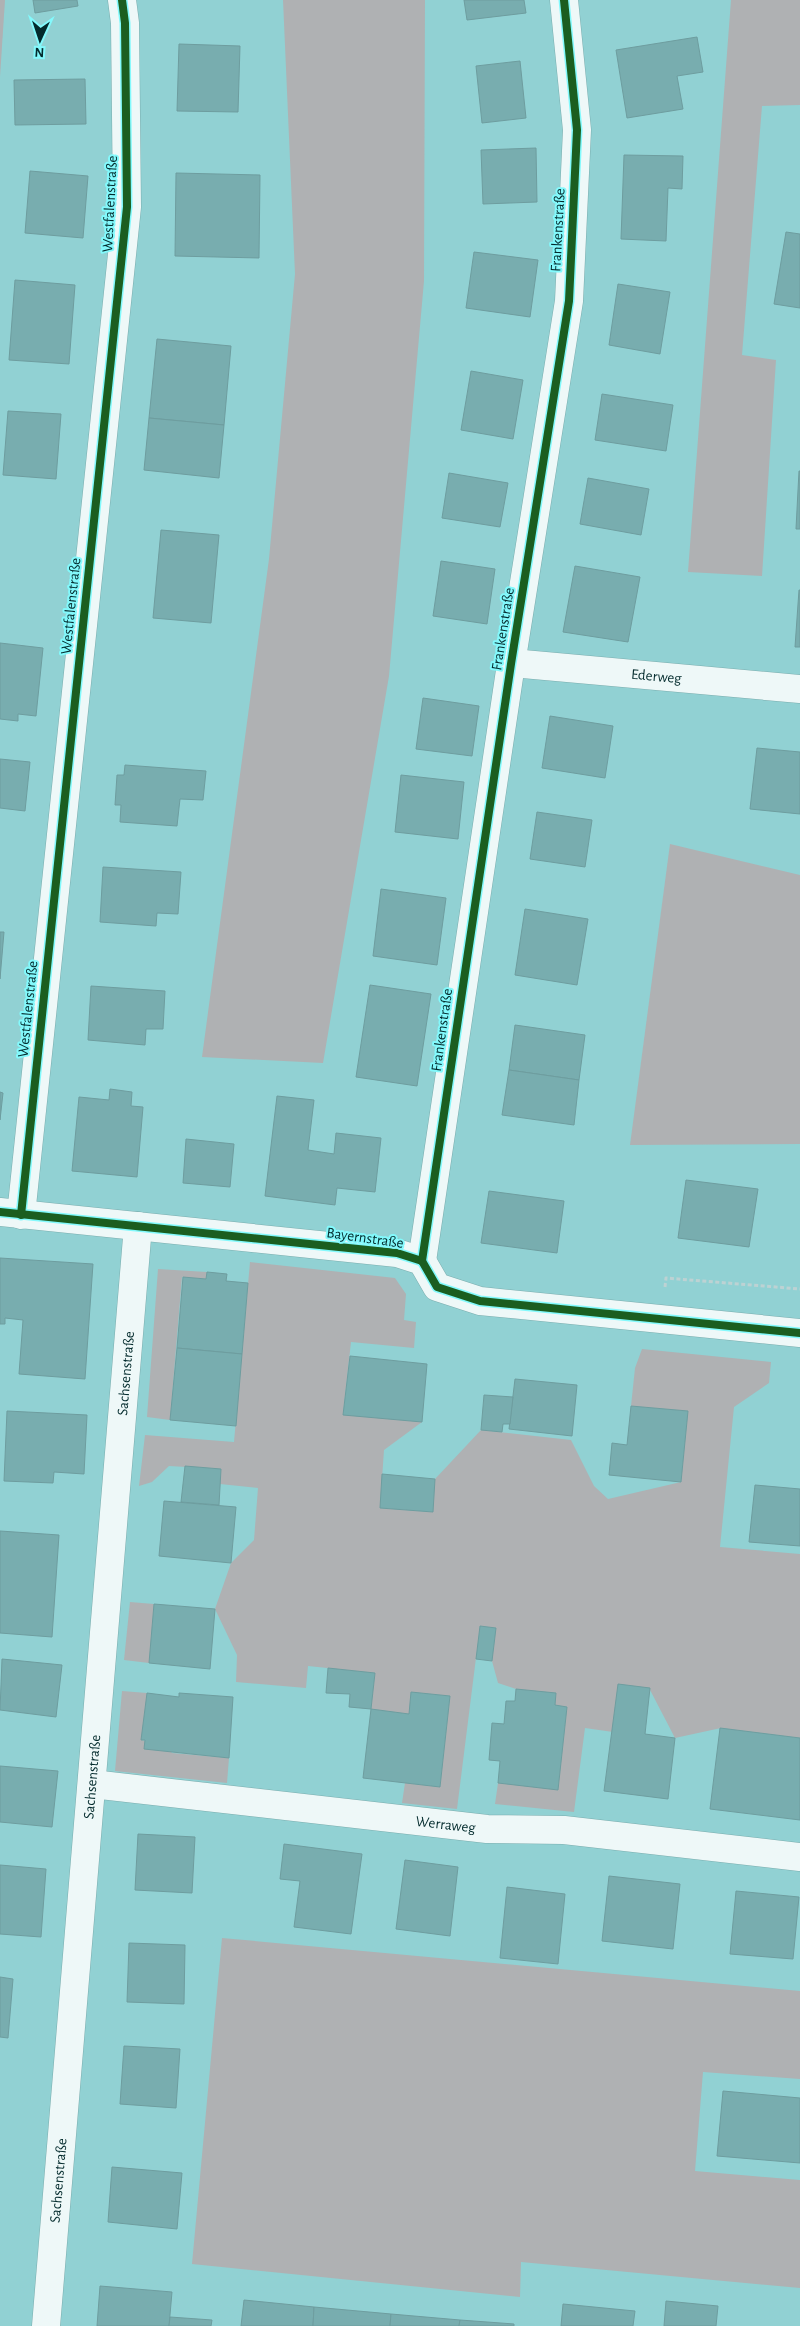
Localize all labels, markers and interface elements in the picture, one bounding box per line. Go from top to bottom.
north arrow [15,15,65,65]
text: N [34,45,45,59]
street label: Westfalenstraße [100,155,120,253]
street label: Frankenstraße [548,188,568,272]
street label: Westfalenstraße [58,557,84,655]
street label: Frankenstraße [489,586,517,671]
street label: Ederweg [631,666,683,686]
street label: Westfalenstraße [15,960,41,1058]
street label: Frankenstraße [429,987,455,1072]
street label: Bayernstraße [325,1225,405,1251]
street label: Sachsenstraße [115,1330,137,1416]
street label: Sachsenstraße [81,1734,103,1820]
street label: Werraweg [415,1813,477,1835]
street label: Sachsenstraße [47,2138,69,2223]

